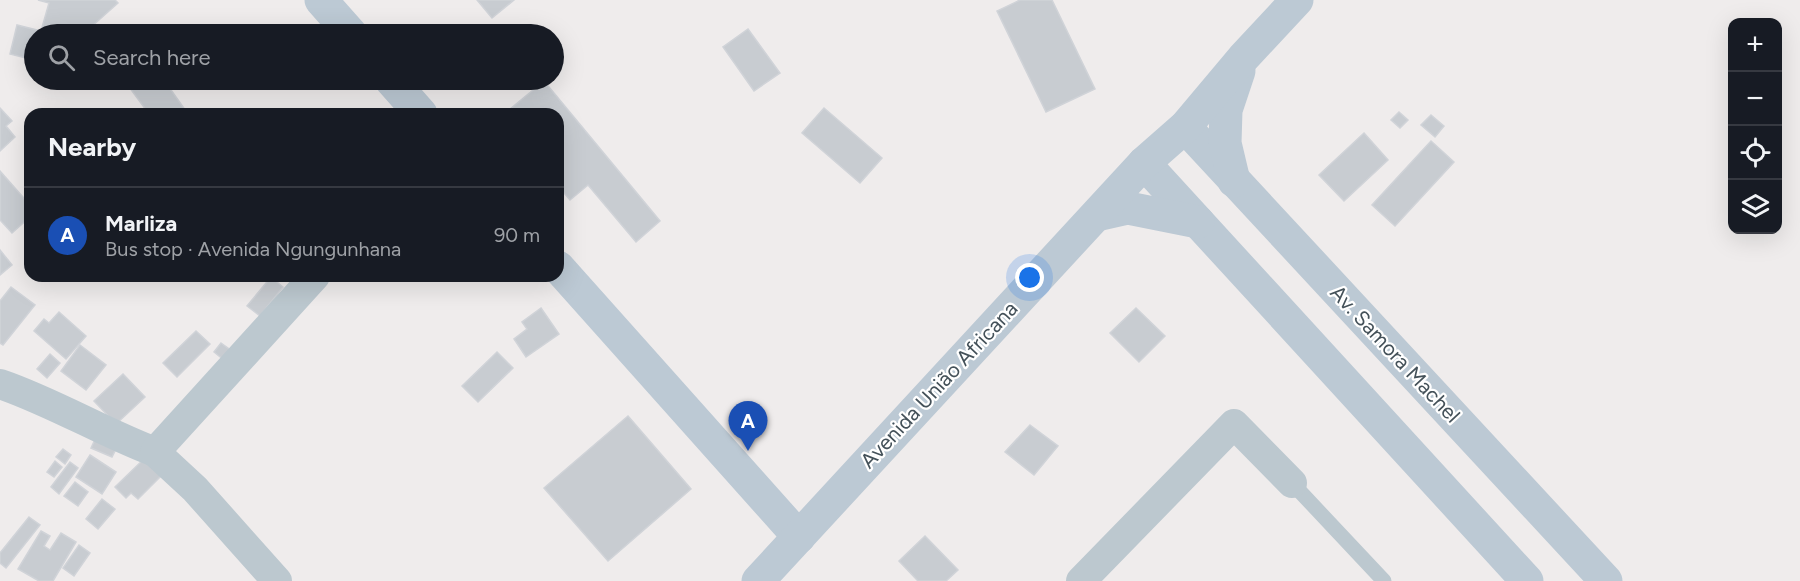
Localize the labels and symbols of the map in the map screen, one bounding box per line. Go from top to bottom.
your location [1015,263,1044,292]
street label: Av. Samora Machel [1325,280,1465,428]
street label: Avenida União Africana [855,296,1022,473]
pin: A [728,402,768,451]

